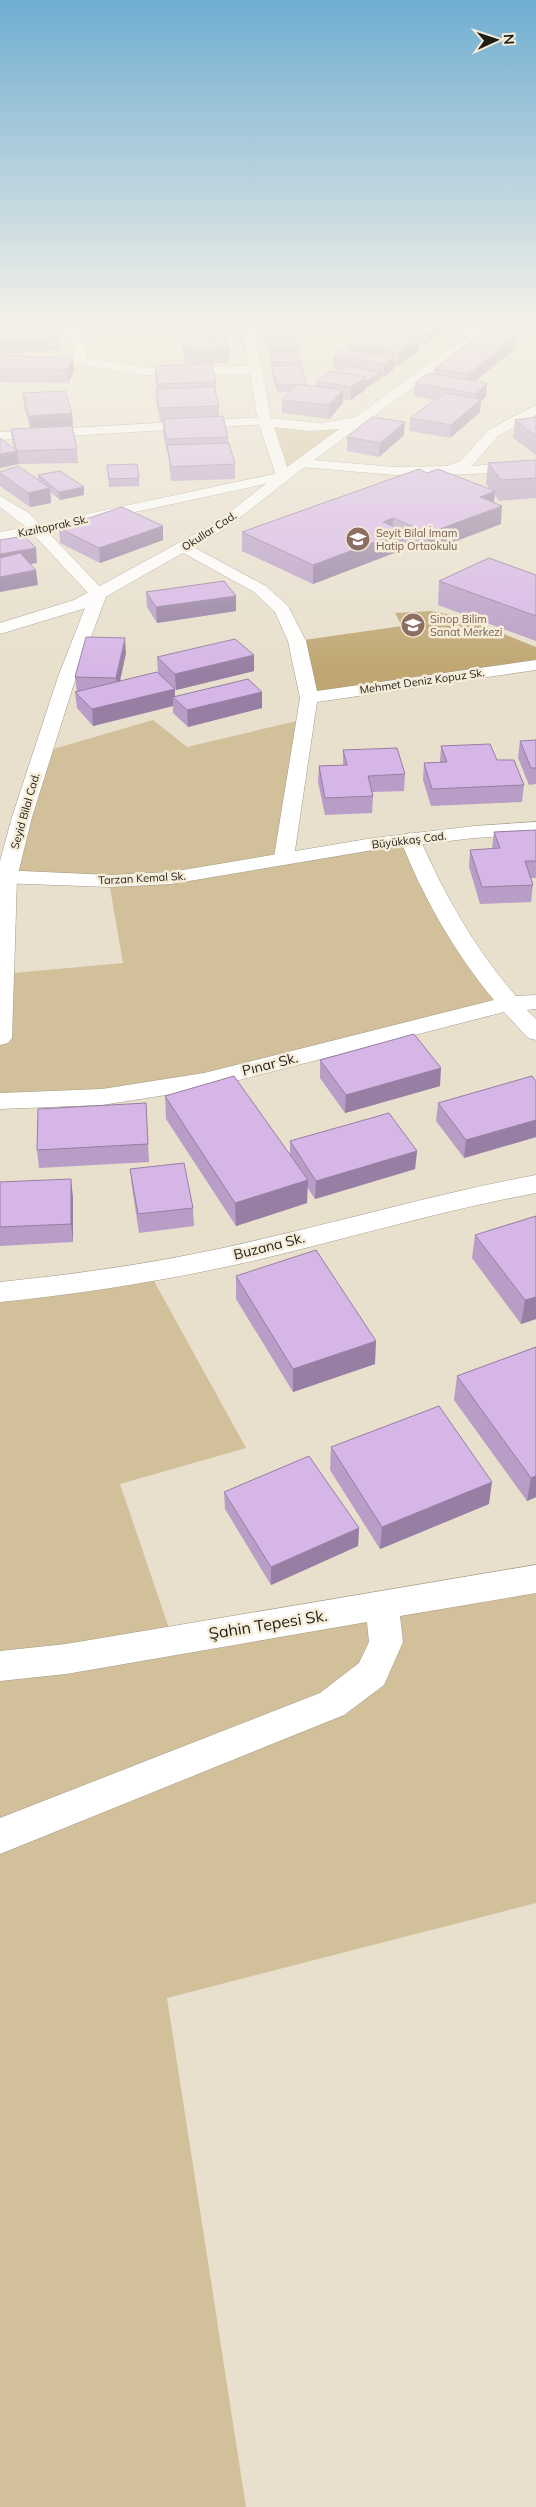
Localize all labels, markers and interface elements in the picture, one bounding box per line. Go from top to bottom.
north arrow [471,15,521,65]
text: N [500,34,518,45]
street label: Okullar Cad. [179,508,239,554]
street label: Kızıltoprak Sk. [17,512,89,540]
school or university icon: Seyit Bilal İmam Hatip Ortaokulu [345,526,371,552]
place label: Seyit Bilal İmam Hatip Ortaokulu [376,526,458,553]
school or university icon: Sinop Bilim Sanat Merkezi [400,612,426,638]
place label: Sinop Bilim Sanat Merkezi [430,612,502,639]
street label: Mehmet Deniz Kopuz Sk. [359,665,485,697]
street label: Seyid Bilal Cad. [7,771,43,851]
street label: Büyükkaş Cad. [371,828,447,852]
street label: Tarzan Kemal Sk. [98,869,186,887]
street label: Pınar Sk. [240,1048,300,1080]
street label: Buzana Sk. [232,1228,306,1264]
street label: Şahin Tepesi Sk. [207,1605,329,1643]

